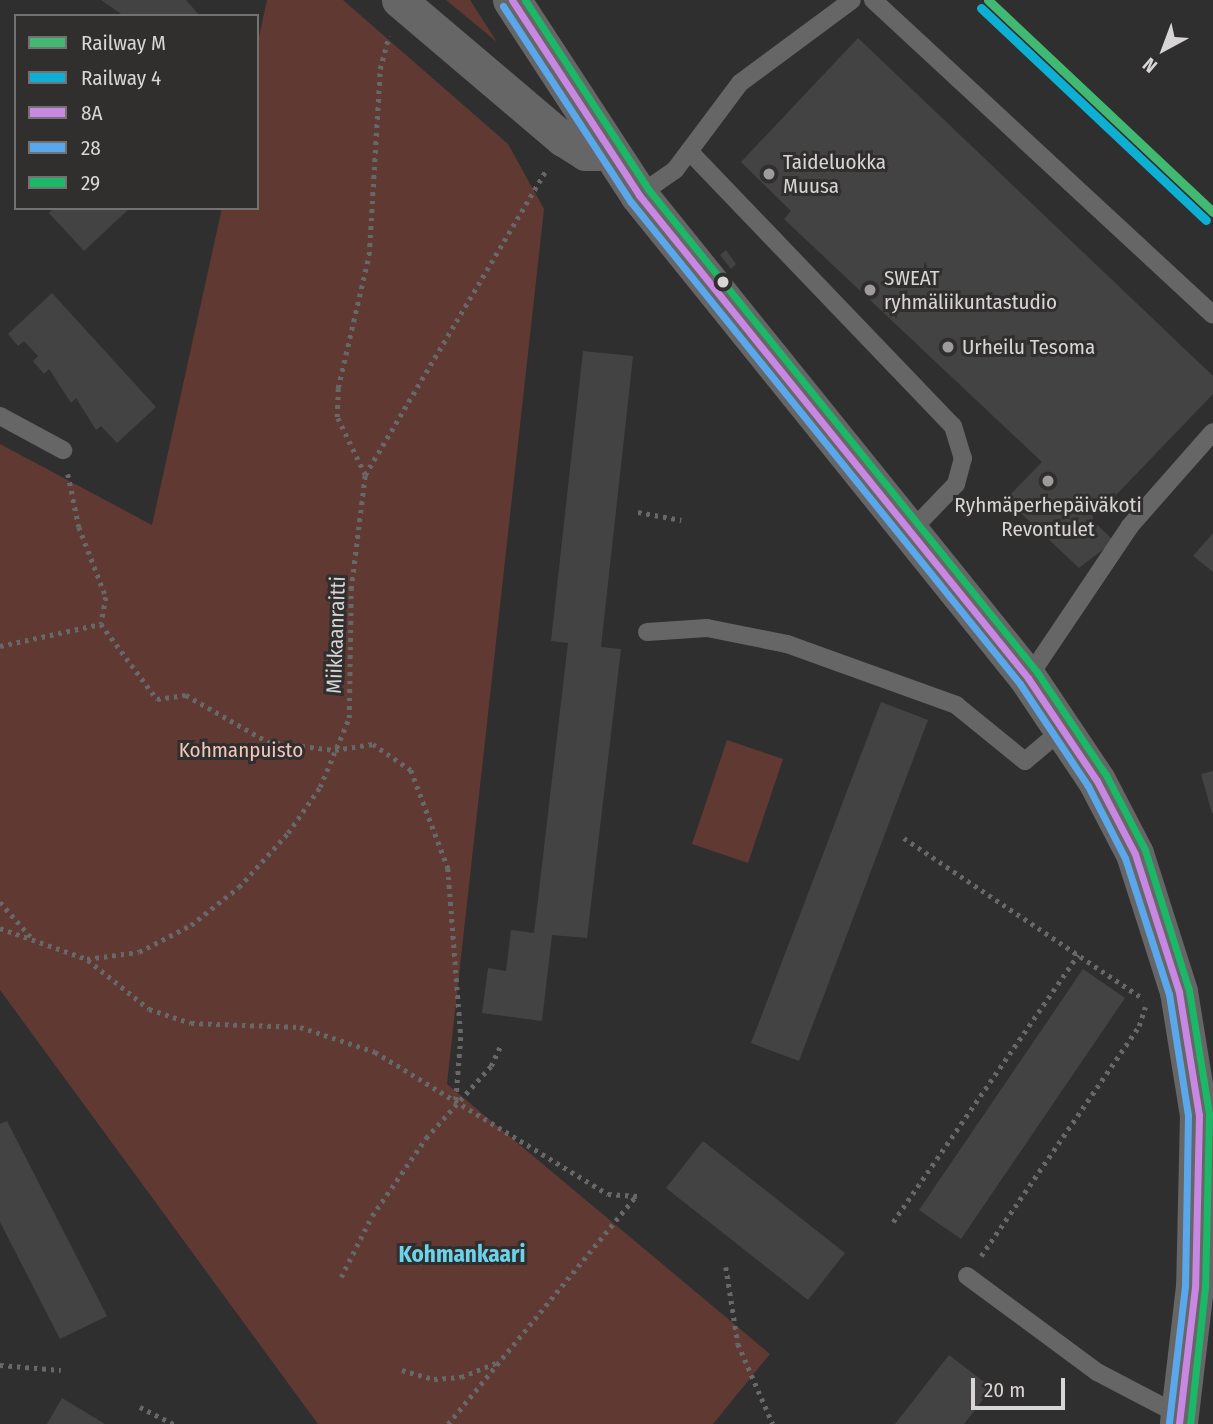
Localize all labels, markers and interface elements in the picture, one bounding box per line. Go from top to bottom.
legend [14,14,259,210]
north arrow [1129,14,1199,84]
text: Railway M [81,30,166,56]
text: N [1138,53,1162,78]
text: Railway 4 [81,65,161,91]
text: 8A [81,100,103,126]
text: 28 [81,135,101,161]
place label: Taideluokka Muusa [783,149,886,199]
marker: Taideluokka Muusa [761,166,777,182]
text: 29 [81,170,100,196]
place label: SWEAT ryhmäliikuntastudio [884,265,1057,315]
unlabelled marker [716,275,730,289]
marker: SWEAT ryhmäliikuntastudio [862,282,878,298]
place label: Urheilu Tesoma [962,334,1095,360]
marker: Urheilu Tesoma [940,339,956,355]
marker: Ryhmäperhepäiväkoti Revontulet [1040,473,1056,489]
place label: Ryhmäperhepäiväkoti Revontulet [954,492,1142,542]
street label: Miikkaanraitti [321,576,351,694]
park label: Kohmanpuisto [179,737,303,763]
district label: Kohmankaari [399,1240,525,1268]
scale bar [975,1364,1070,1408]
text: 20 m [984,1377,1025,1403]

